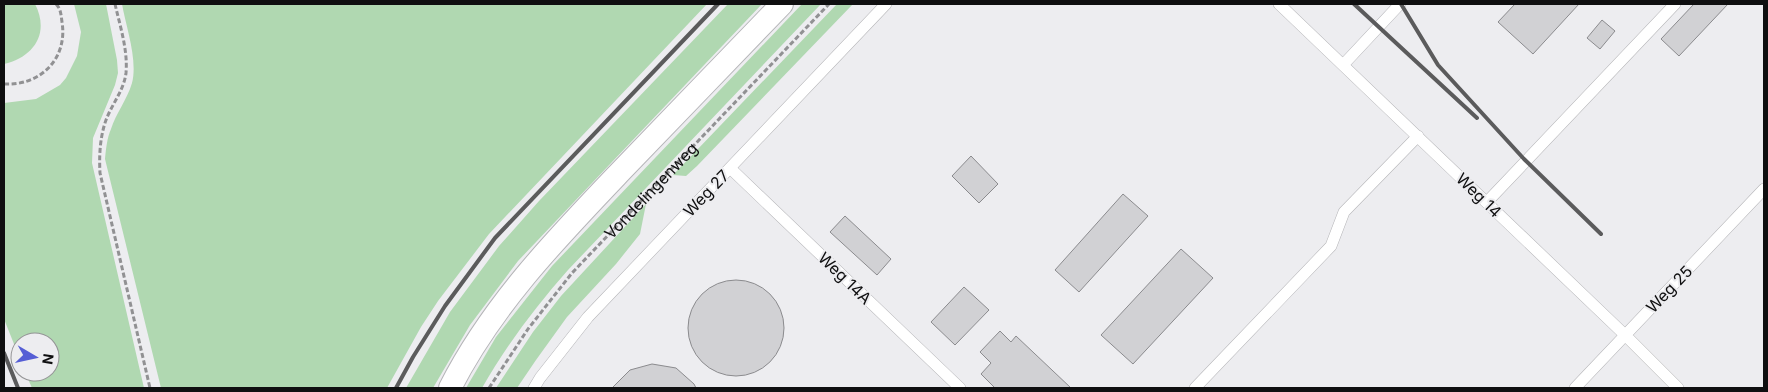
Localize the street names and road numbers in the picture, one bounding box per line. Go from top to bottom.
street label: Vondelingenweg [600,138,702,243]
street label: Weg 27 [679,165,733,221]
street label: Weg 14 [1452,169,1506,221]
street label: Weg 14A [814,248,876,308]
street label: Weg 25 [1642,261,1696,317]

